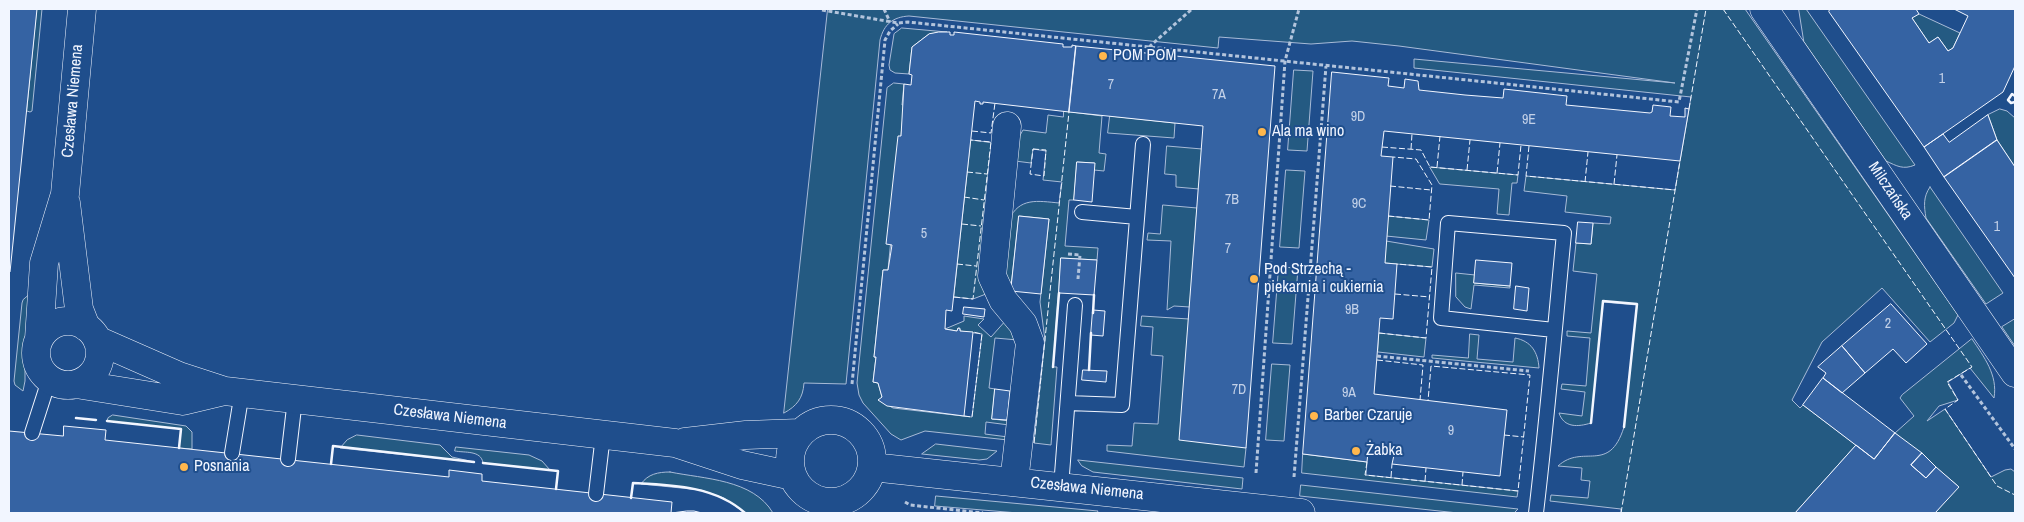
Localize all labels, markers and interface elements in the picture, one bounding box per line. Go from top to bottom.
street label: Czesława Niemena [58,44,88,158]
place label: POM POM [1113,46,1176,66]
marker: POM POM [1097,50,1109,62]
house number: 1 [1939,71,1945,87]
house number: 7 [1108,77,1114,93]
house number: 7A [1212,87,1226,103]
house number: 9D [1351,109,1365,125]
house number: 9E [1522,112,1536,128]
place label: Ala ma wino [1272,122,1344,142]
marker: Ala ma wino [1256,126,1268,138]
street label: Milczańska [1864,158,1916,224]
house number: 7B [1225,192,1239,208]
house number: 9C [1352,196,1366,212]
house number: 1 [1994,219,2000,235]
house number: 5 [921,226,927,242]
house number: 7 [1225,241,1231,257]
place label: Pod Strzechą - piekarnia i cukiernia [1264,260,1384,298]
marker: Pod Strzechą - piekarnia i cukiernia [1248,273,1260,285]
house number: 9B [1345,302,1359,318]
house number: 2 [1885,316,1891,332]
house number: 7D [1232,382,1246,398]
house number: 9A [1342,385,1356,401]
street label: Czesława Niemena [392,401,508,433]
place label: Barber Czaruje [1324,406,1412,426]
marker: Barber Czaruje [1308,410,1320,422]
house number: 9 [1448,423,1454,439]
place label: Żabka [1366,441,1402,461]
marker: Żabka [1350,445,1362,457]
place label: Posnania [194,457,249,477]
marker: Posnania [178,461,190,473]
street label: Czesława Niemena [1029,474,1145,504]

